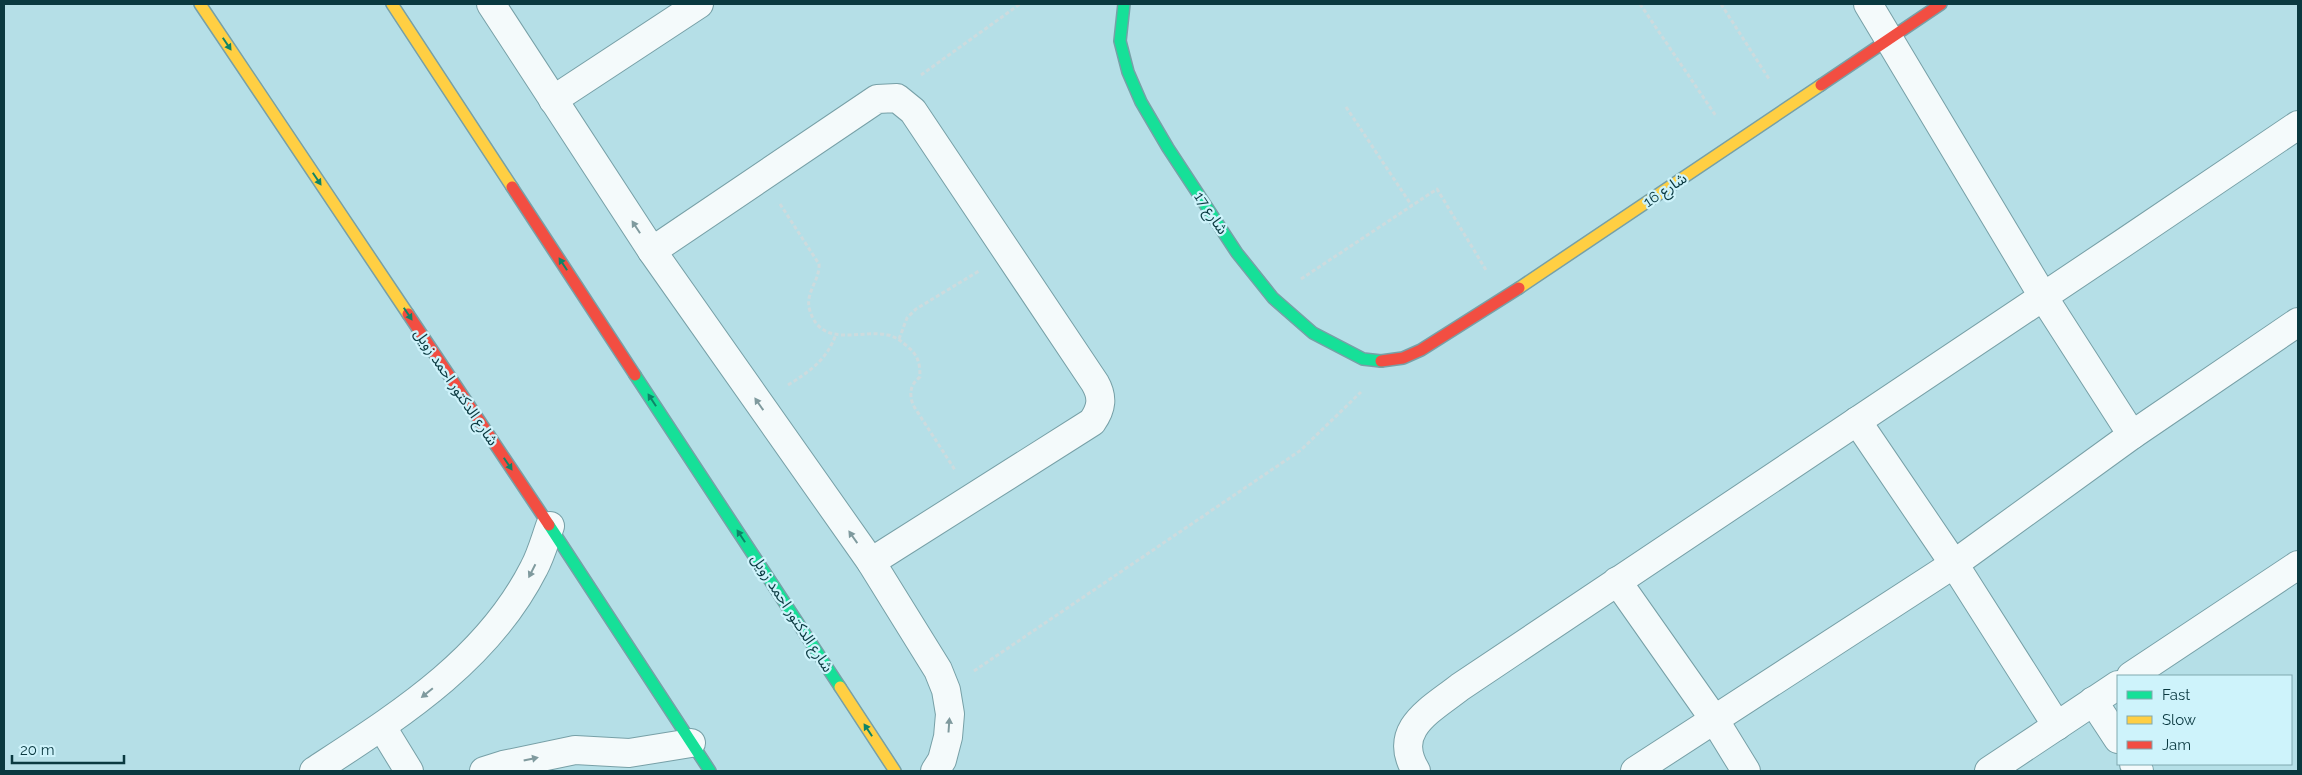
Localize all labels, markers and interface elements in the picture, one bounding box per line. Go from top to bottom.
one-way arrow [222,38,232,51]
street label: شارع 16 [1640,169,1692,214]
one-way arrow [312,172,322,186]
street label: شارع 17 [1188,188,1232,240]
one-way arrow [632,221,641,234]
one-way arrow [558,258,568,271]
one-way arrow [403,307,413,321]
street label: شارع الدكتور احمد زويل [408,325,502,451]
one-way arrow [647,393,657,407]
one-way arrow [754,397,764,411]
one-way arrow [503,457,513,470]
one-way arrow [736,529,746,543]
one-way arrow [848,530,858,544]
street label: شارع الدكتور احمد زويل [745,551,837,677]
one-way arrow [528,564,536,578]
legend [2117,675,2292,765]
text: Fast [2162,686,2190,704]
one-way arrow [421,687,434,698]
text: Slow [2162,711,2196,729]
one-way arrow [945,717,953,733]
one-way arrow [864,724,873,737]
scale bar [12,732,125,764]
text: Jam [2162,736,2191,754]
text: 20 m [20,741,55,759]
one-way arrow [523,755,538,763]

